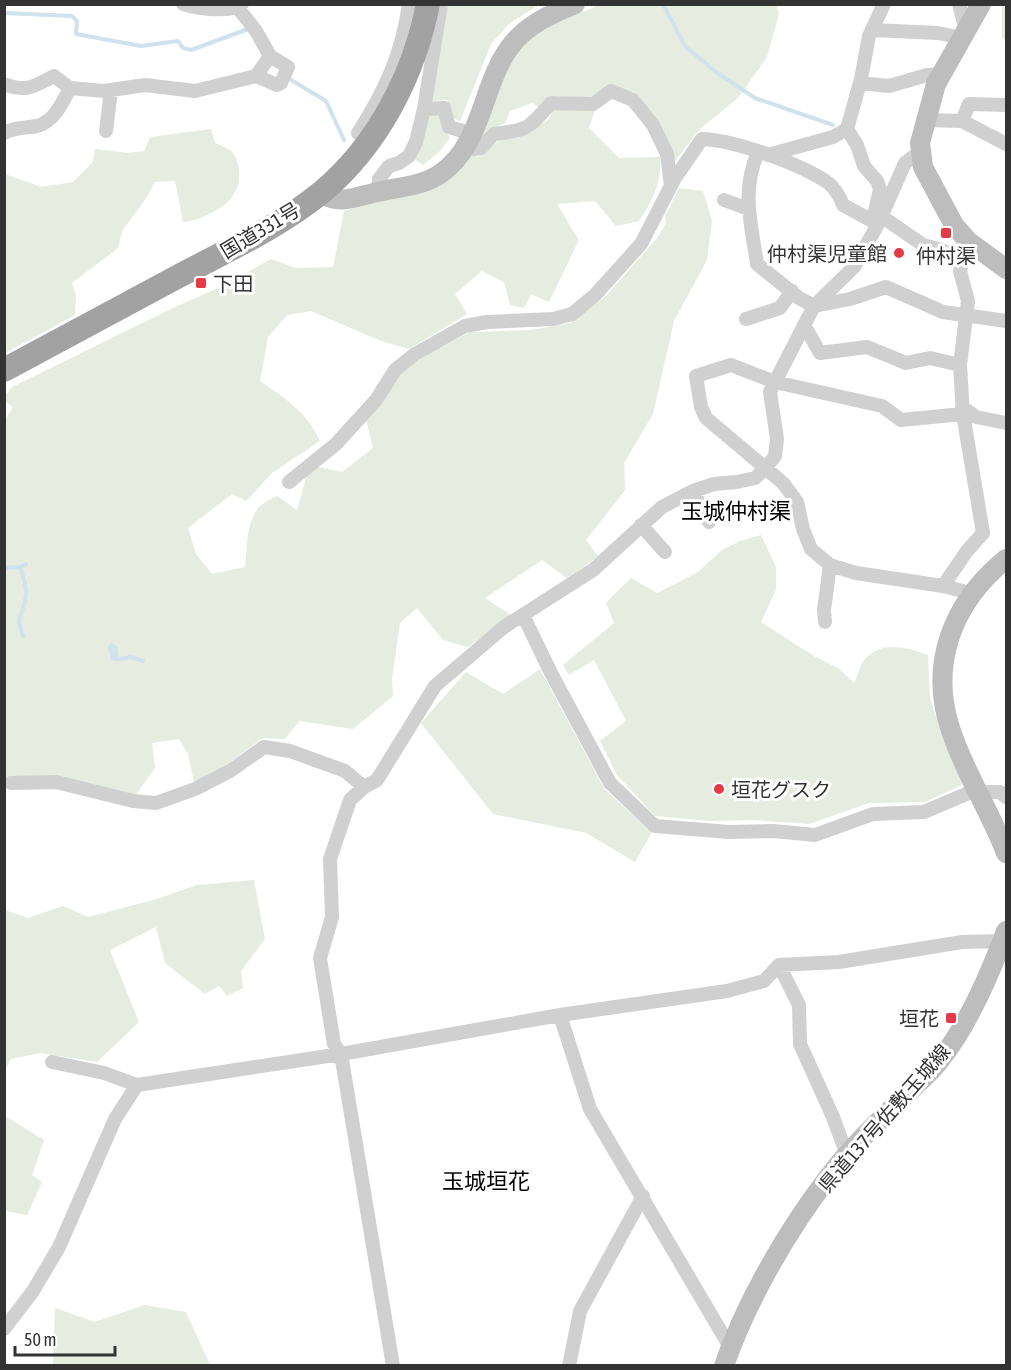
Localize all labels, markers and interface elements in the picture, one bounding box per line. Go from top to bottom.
street label: 国道331号 [216,197,304,263]
marker: 仲村渠 [939,226,953,240]
place label: 仲村渠児童館 [767,242,887,265]
place label: 仲村渠 [916,244,976,267]
marker: 仲村渠児童館 [892,246,906,260]
place label: 下田 [213,272,253,295]
marker: 下田 [194,276,208,290]
district label: 玉城仲村渠 [681,498,791,524]
place label: 垣花グスク [731,778,831,801]
marker: 垣花グスク [712,782,726,796]
place label: 垣花 [899,1007,939,1030]
marker: 垣花 [944,1011,958,1025]
street label: 県道137号佐敷玉城線 [814,1039,954,1197]
district label: 玉城垣花 [442,1168,530,1194]
scale bar [15,1319,116,1357]
text: 50 m [24,1329,56,1350]

